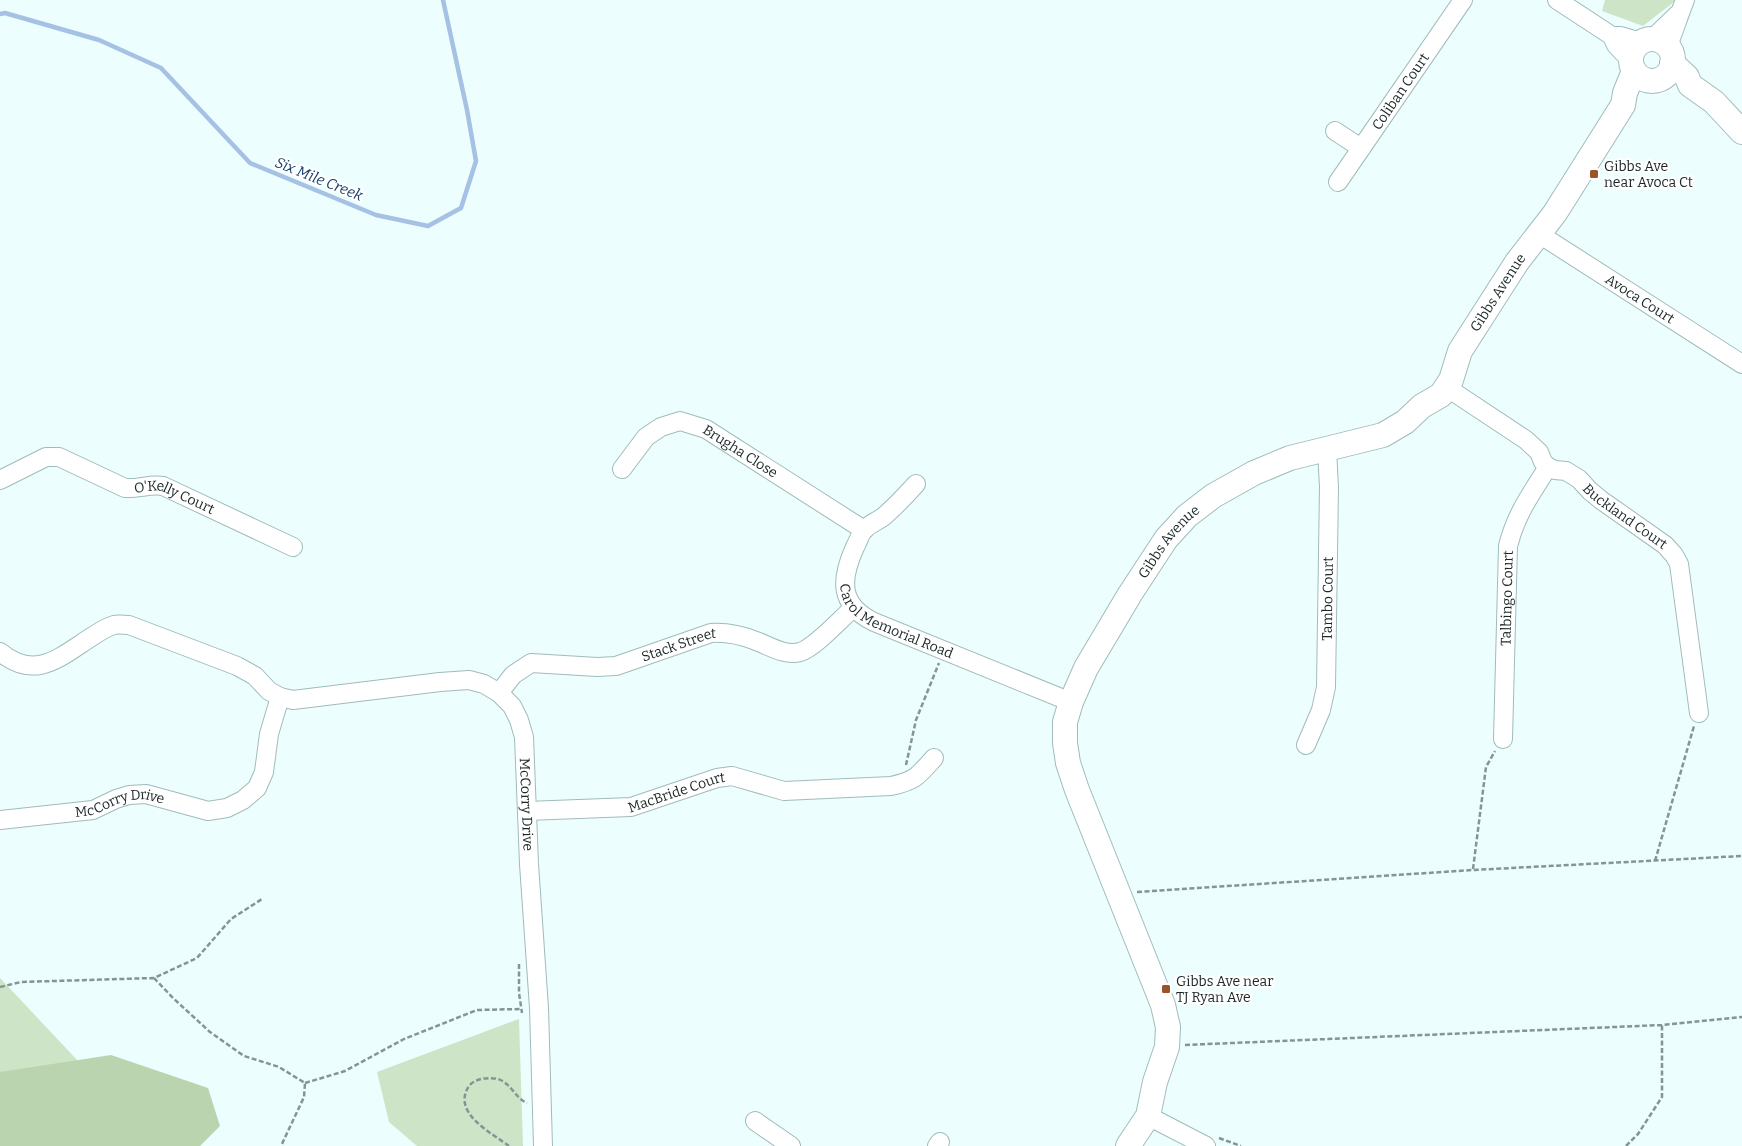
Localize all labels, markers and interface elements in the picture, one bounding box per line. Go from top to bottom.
street label: Coliban Court [1368,50,1433,133]
water label: Six Mile Creek [273,153,366,205]
place label: Gibbs Ave near Avoca Ct [1604,158,1693,191]
marker: Gibbs Ave near Avoca Ct [1588,168,1600,180]
street label: Gibbs Avenue [1467,250,1529,335]
street label: Avoca Court [1602,271,1677,327]
street label: Brugha Close [700,421,781,482]
street label: O'Kelly Court [133,477,217,518]
street label: Buckland Court [1579,481,1670,553]
street label: Gibbs Avenue [1135,502,1203,582]
street label: Talbingo Court [1497,550,1517,646]
street label: Tambo Court [1319,556,1337,641]
street label: Carol Memorial Road [836,583,956,662]
street label: Stack Street [639,625,716,666]
street label: McCorry Drive [516,758,536,851]
street label: MacBride Court [626,769,726,816]
street label: McCorry Drive [74,786,166,821]
place label: Gibbs Ave near TJ Ryan Ave [1176,973,1273,1006]
marker: Gibbs Ave near TJ Ryan Ave [1160,983,1172,995]

